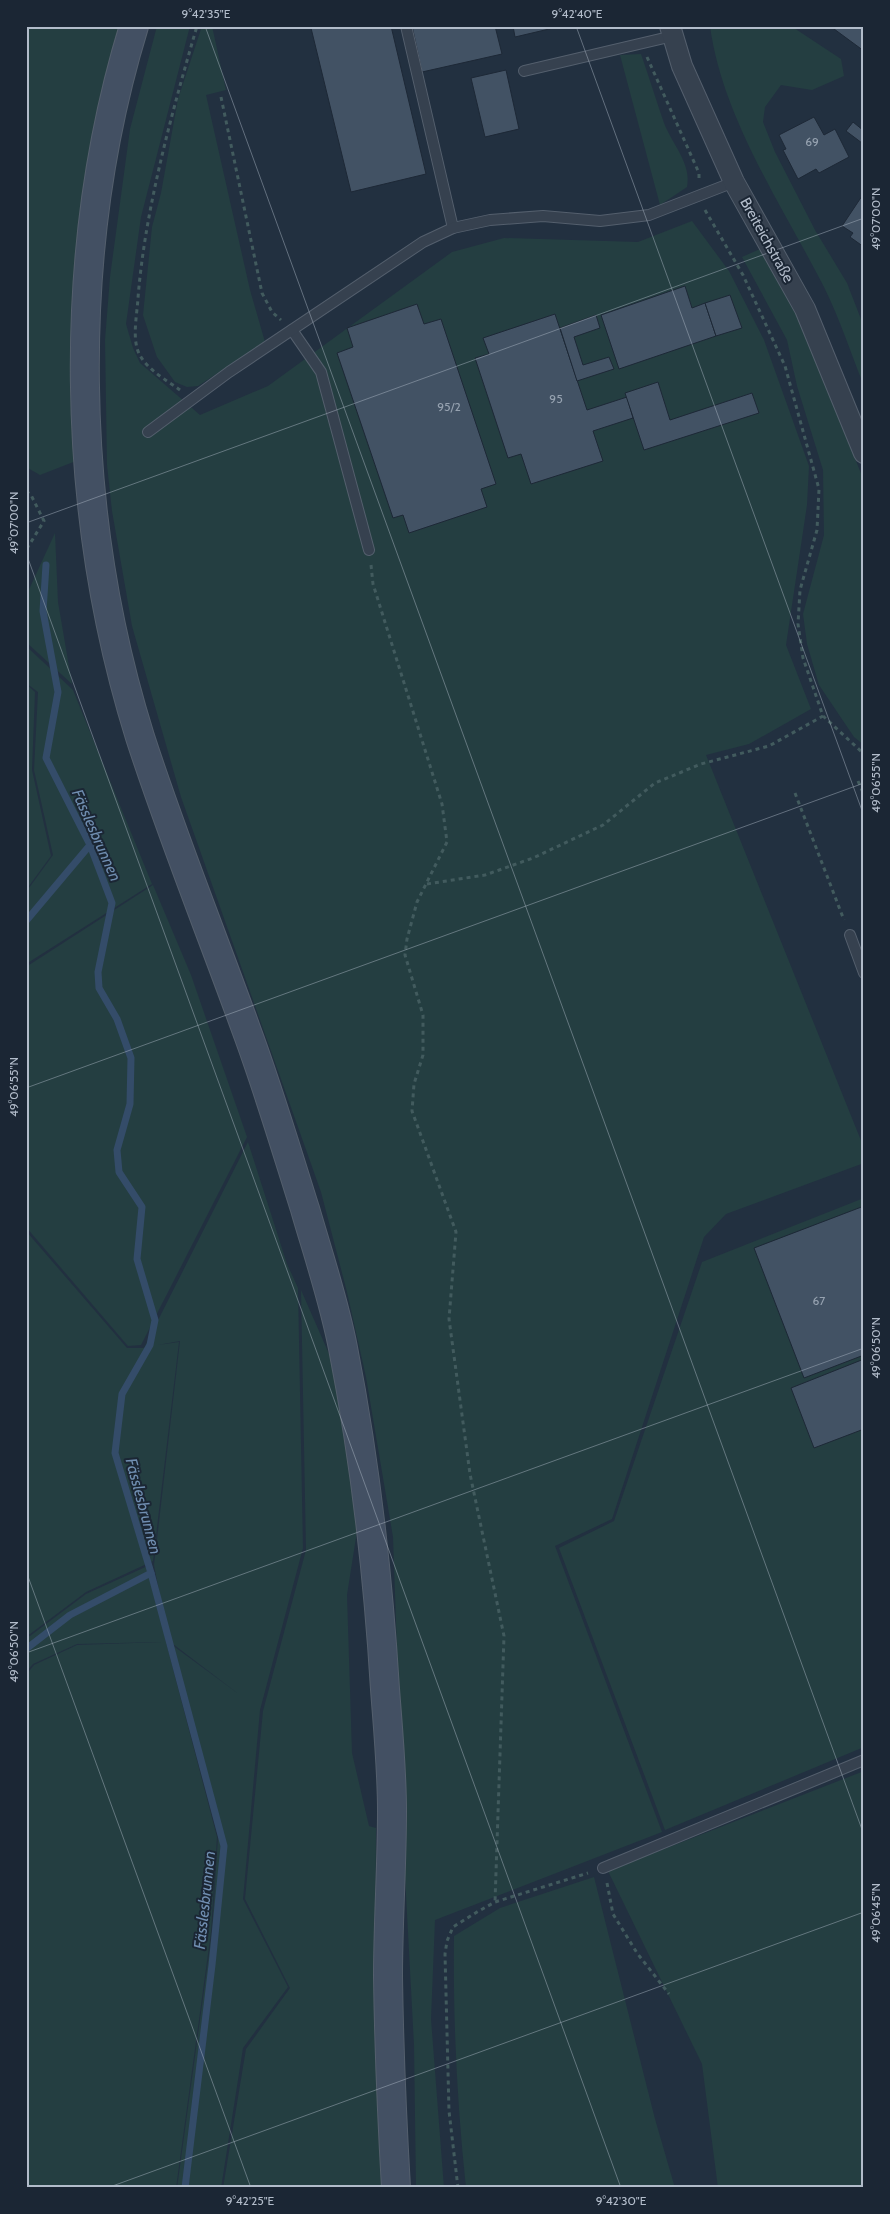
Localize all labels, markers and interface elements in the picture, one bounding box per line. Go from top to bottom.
text: 9°42'35"E [182,6,231,21]
text: 9°42'40"E [552,6,603,21]
house number: 69 [805,134,819,149]
text: 49°07'00"N [868,188,883,250]
street label: Breiteichstraße [736,194,798,286]
house number: 95 [549,391,563,406]
house number: 95/2 [437,399,461,414]
text: 49°07'00"N [6,492,21,554]
text: 49°06'55"N [868,753,883,813]
water label: Fässlesbrunnen [68,786,125,884]
text: 49°06'55"N [6,1057,21,1117]
house number: 67 [813,1293,825,1308]
text: 49°06'50"N [868,1317,883,1379]
water label: Fässlesbrunnen [122,1456,165,1556]
text: 49°06'50"N [6,1621,21,1683]
water label: Fässlesbrunnen [190,1850,219,1950]
text: 49°06'45"N [868,1883,883,1943]
text: 9°42'25"E [226,2193,275,2208]
text: 9°42'30"E [596,2193,647,2208]

